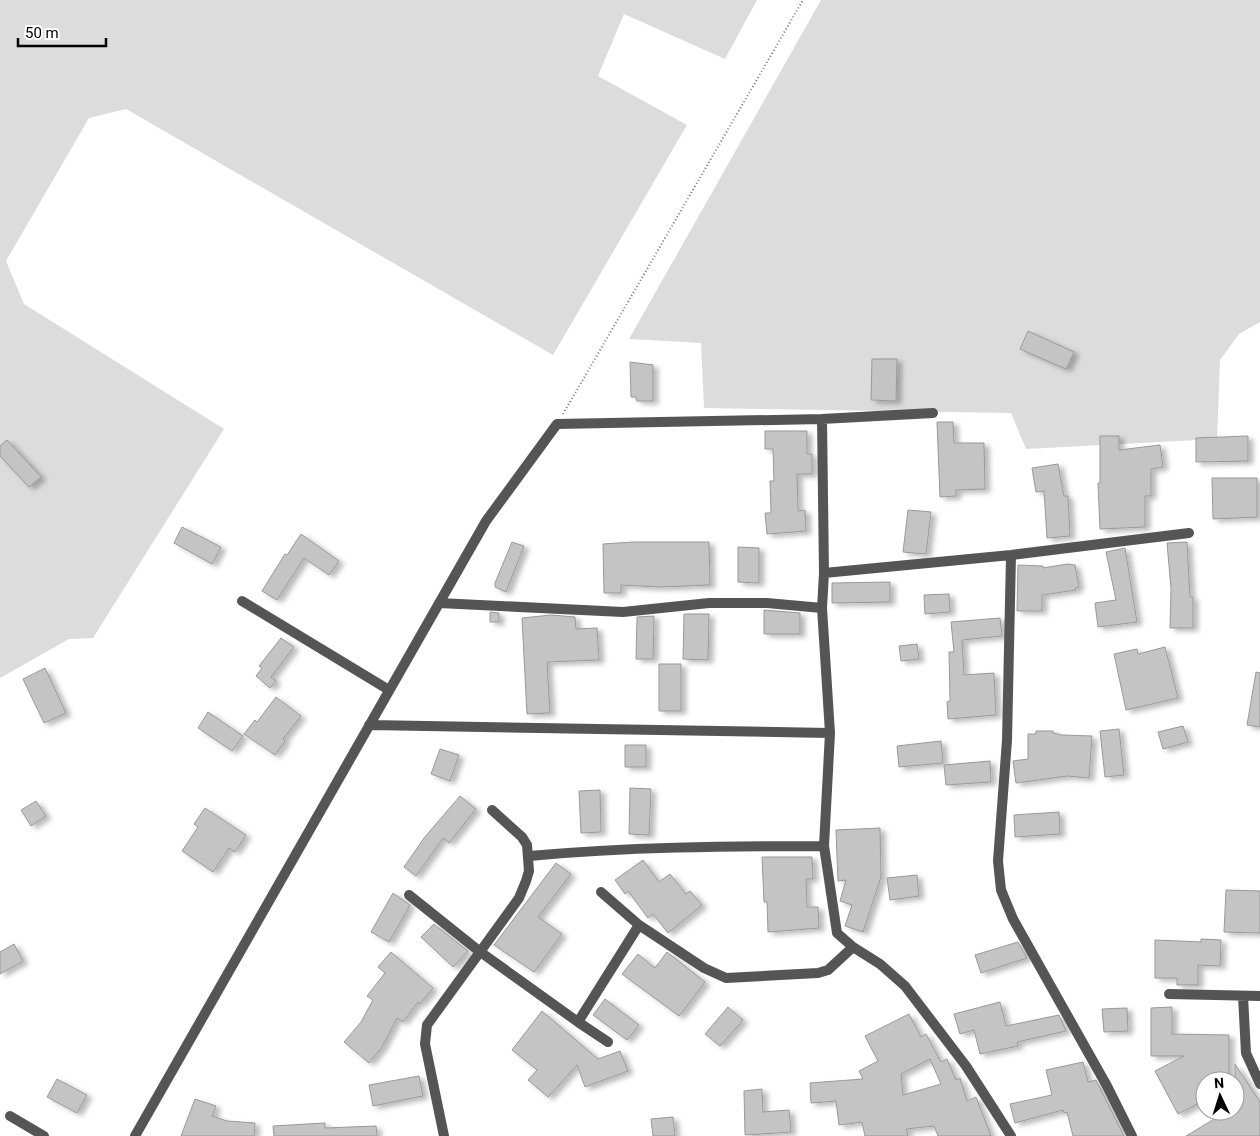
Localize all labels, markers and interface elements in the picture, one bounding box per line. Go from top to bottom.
scale bar [18,15,105,47]
text: 50 m [25,24,59,42]
north arrow [1195,1071,1245,1121]
text: N [1214,1075,1225,1091]

